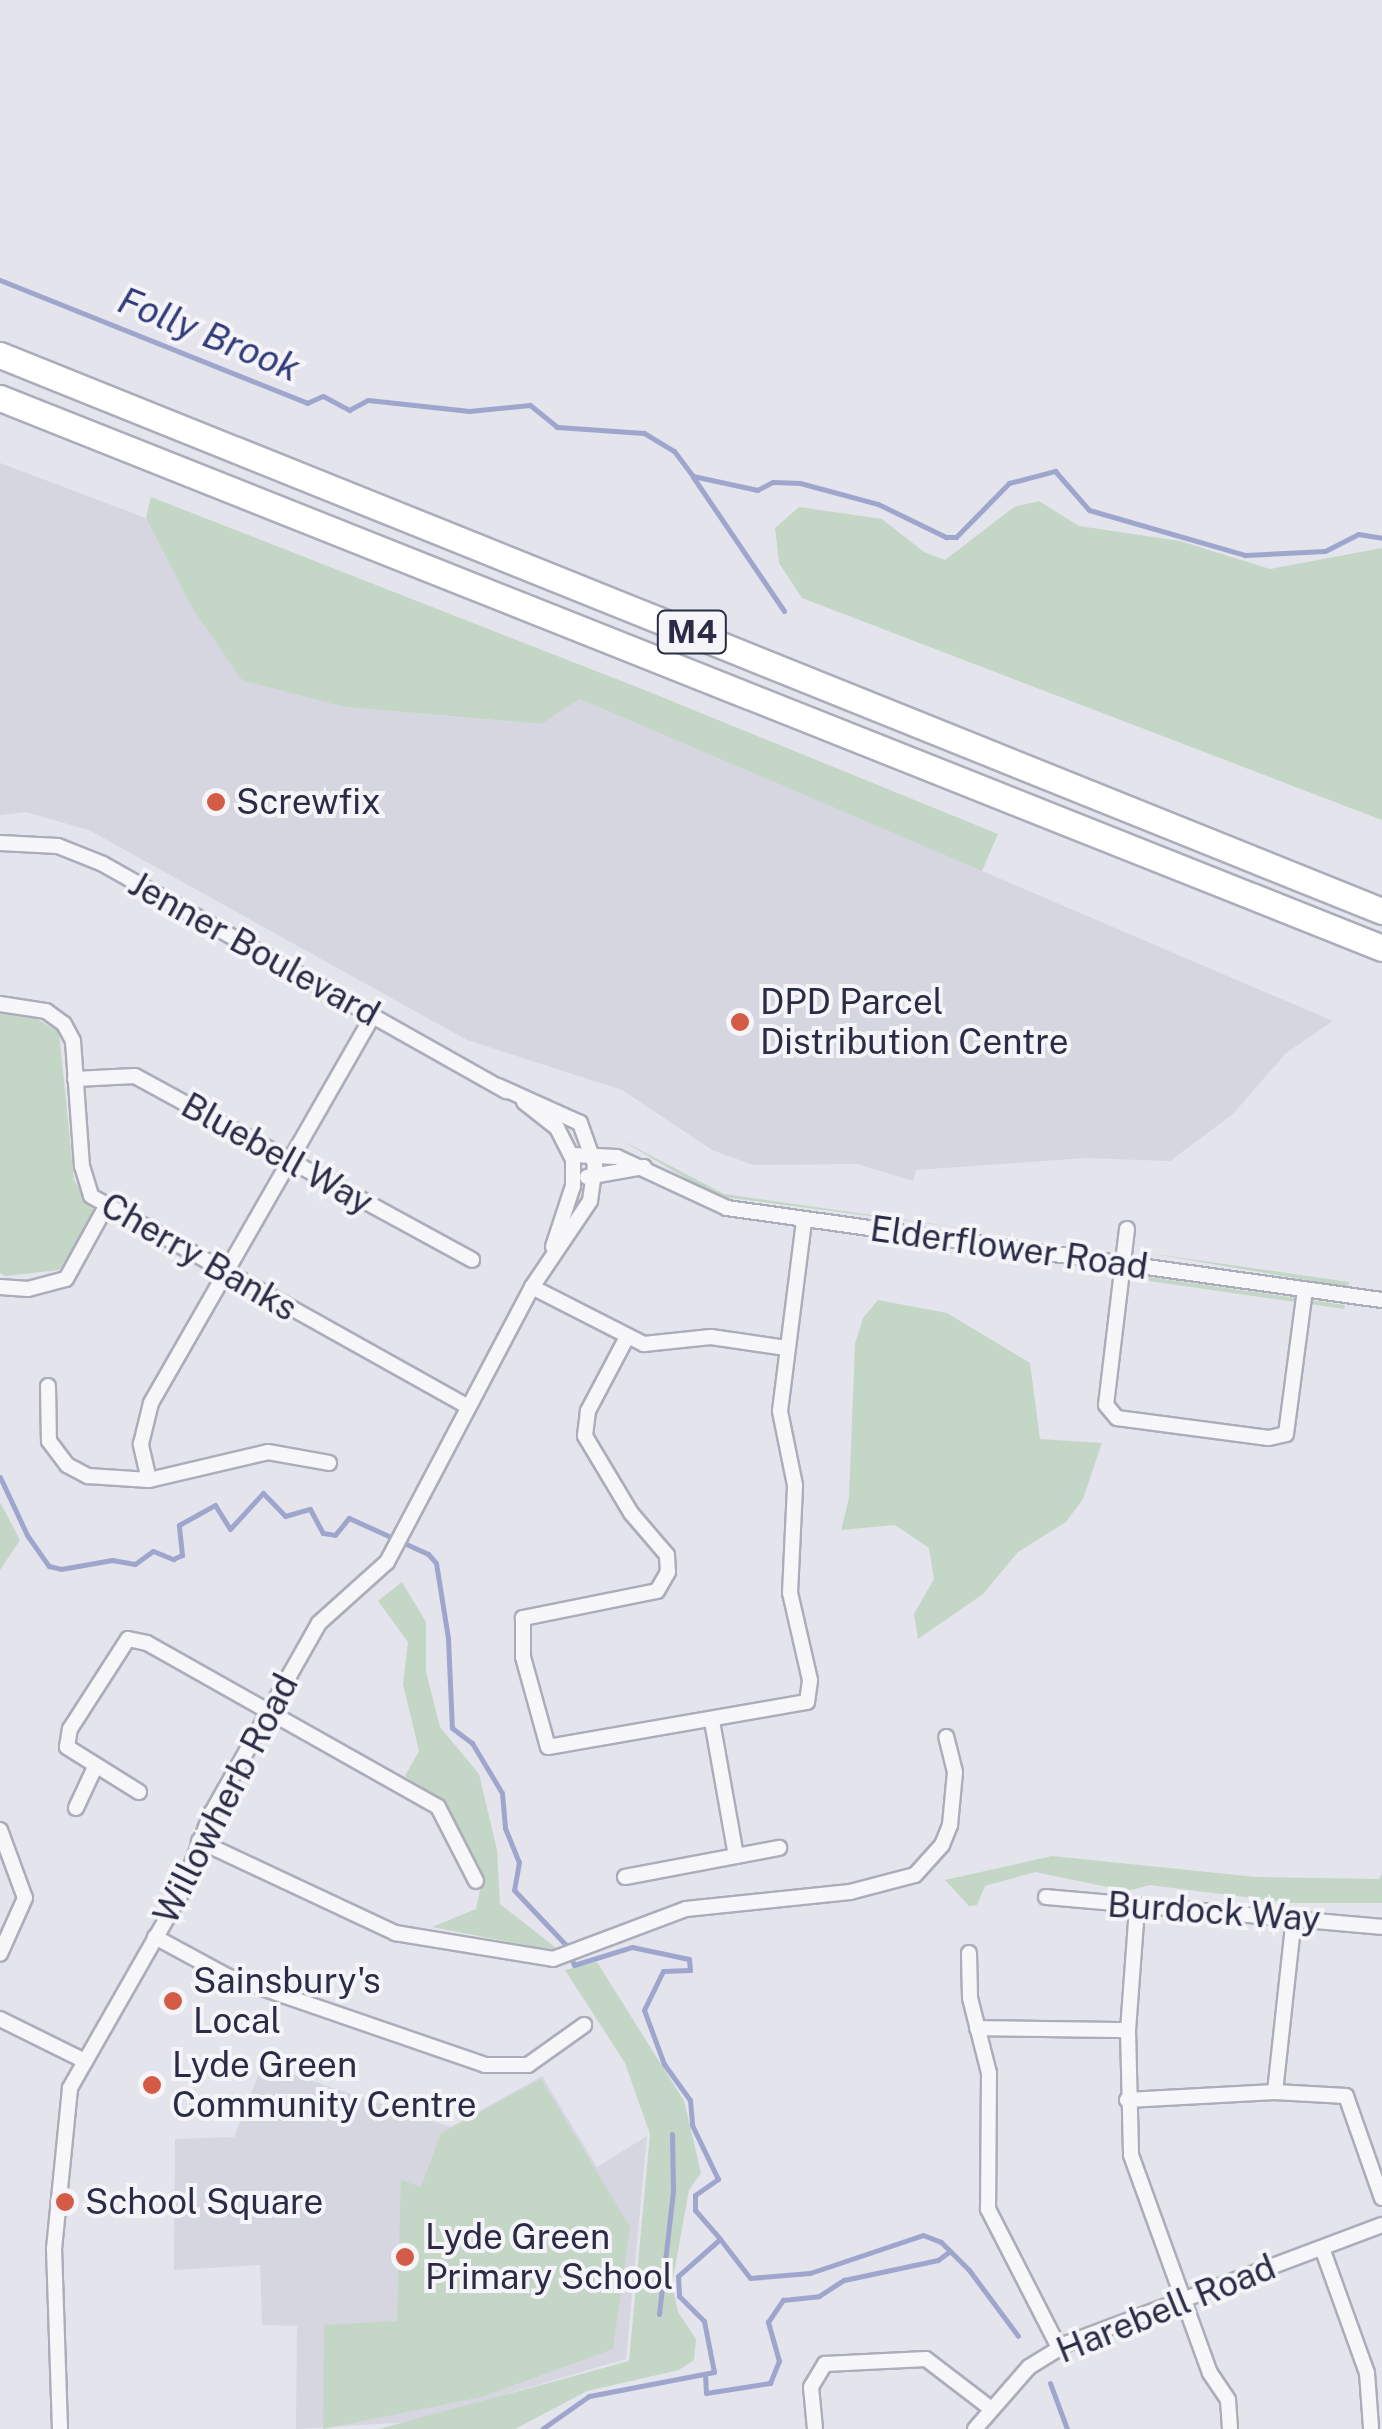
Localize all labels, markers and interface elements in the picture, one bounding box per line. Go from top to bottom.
water label: Folly Brook [111,277,307,391]
road number: M4 [654,605,730,659]
place label: Screwfix [236,781,381,823]
marker: Screwfix [205,791,227,813]
street label: Jenner Boulevard [121,863,387,1035]
place label: DPD Parcel Distribution Centre [760,981,1068,1063]
marker: DPD Parcel Distribution Centre [729,1011,751,1033]
street label: Bluebell Way [174,1084,380,1224]
street label: Cherry Banks [94,1184,304,1330]
street label: Elderflower Road [868,1208,1150,1288]
street label: Willowherb Road [145,1667,307,1931]
street label: Burdock Way [1106,1884,1322,1940]
place label: Sainsbury's Local [193,1960,381,2042]
marker: Sainsbury's Local [162,1990,184,2012]
place label: Lyde Green Community Centre [172,2044,477,2126]
marker: Lyde Green Community Centre [141,2074,163,2096]
place label: School Square [85,2181,323,2223]
marker: School Square [54,2191,76,2213]
place label: Lyde Green Primary School [425,2216,673,2298]
marker: Lyde Green Primary School [394,2246,416,2268]
street label: Harebell Road [1051,2246,1281,2372]

